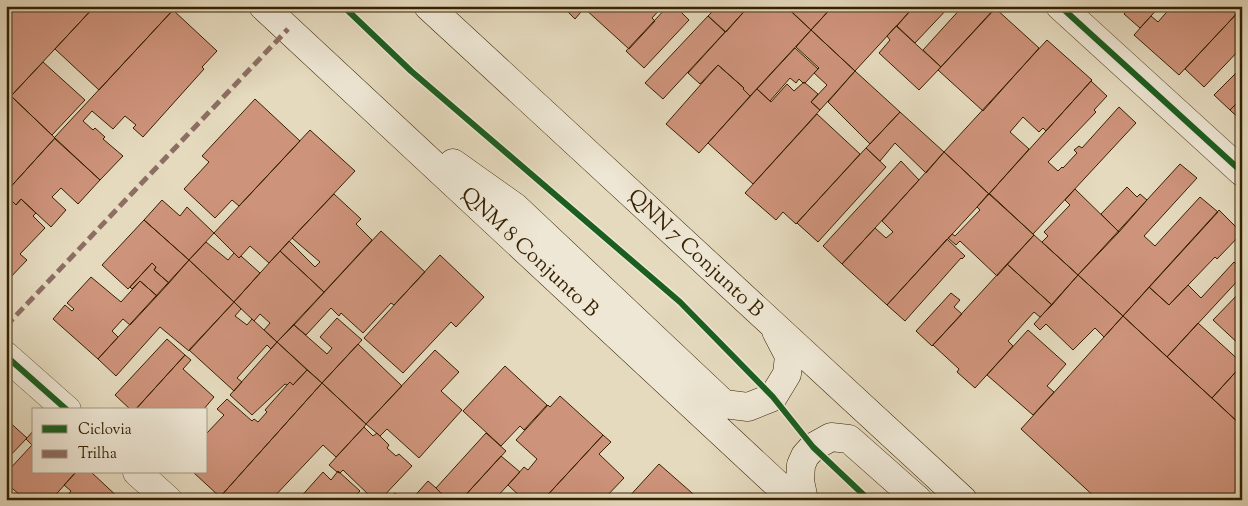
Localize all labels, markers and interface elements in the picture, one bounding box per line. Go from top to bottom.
street label: QNM 8 Conjunto B [453,181,605,325]
street label: QNN 7 Conjunto B [620,183,770,325]
legend [32,408,208,474]
text: Ciclovia [78,420,132,441]
text: Trilha [78,444,117,465]

